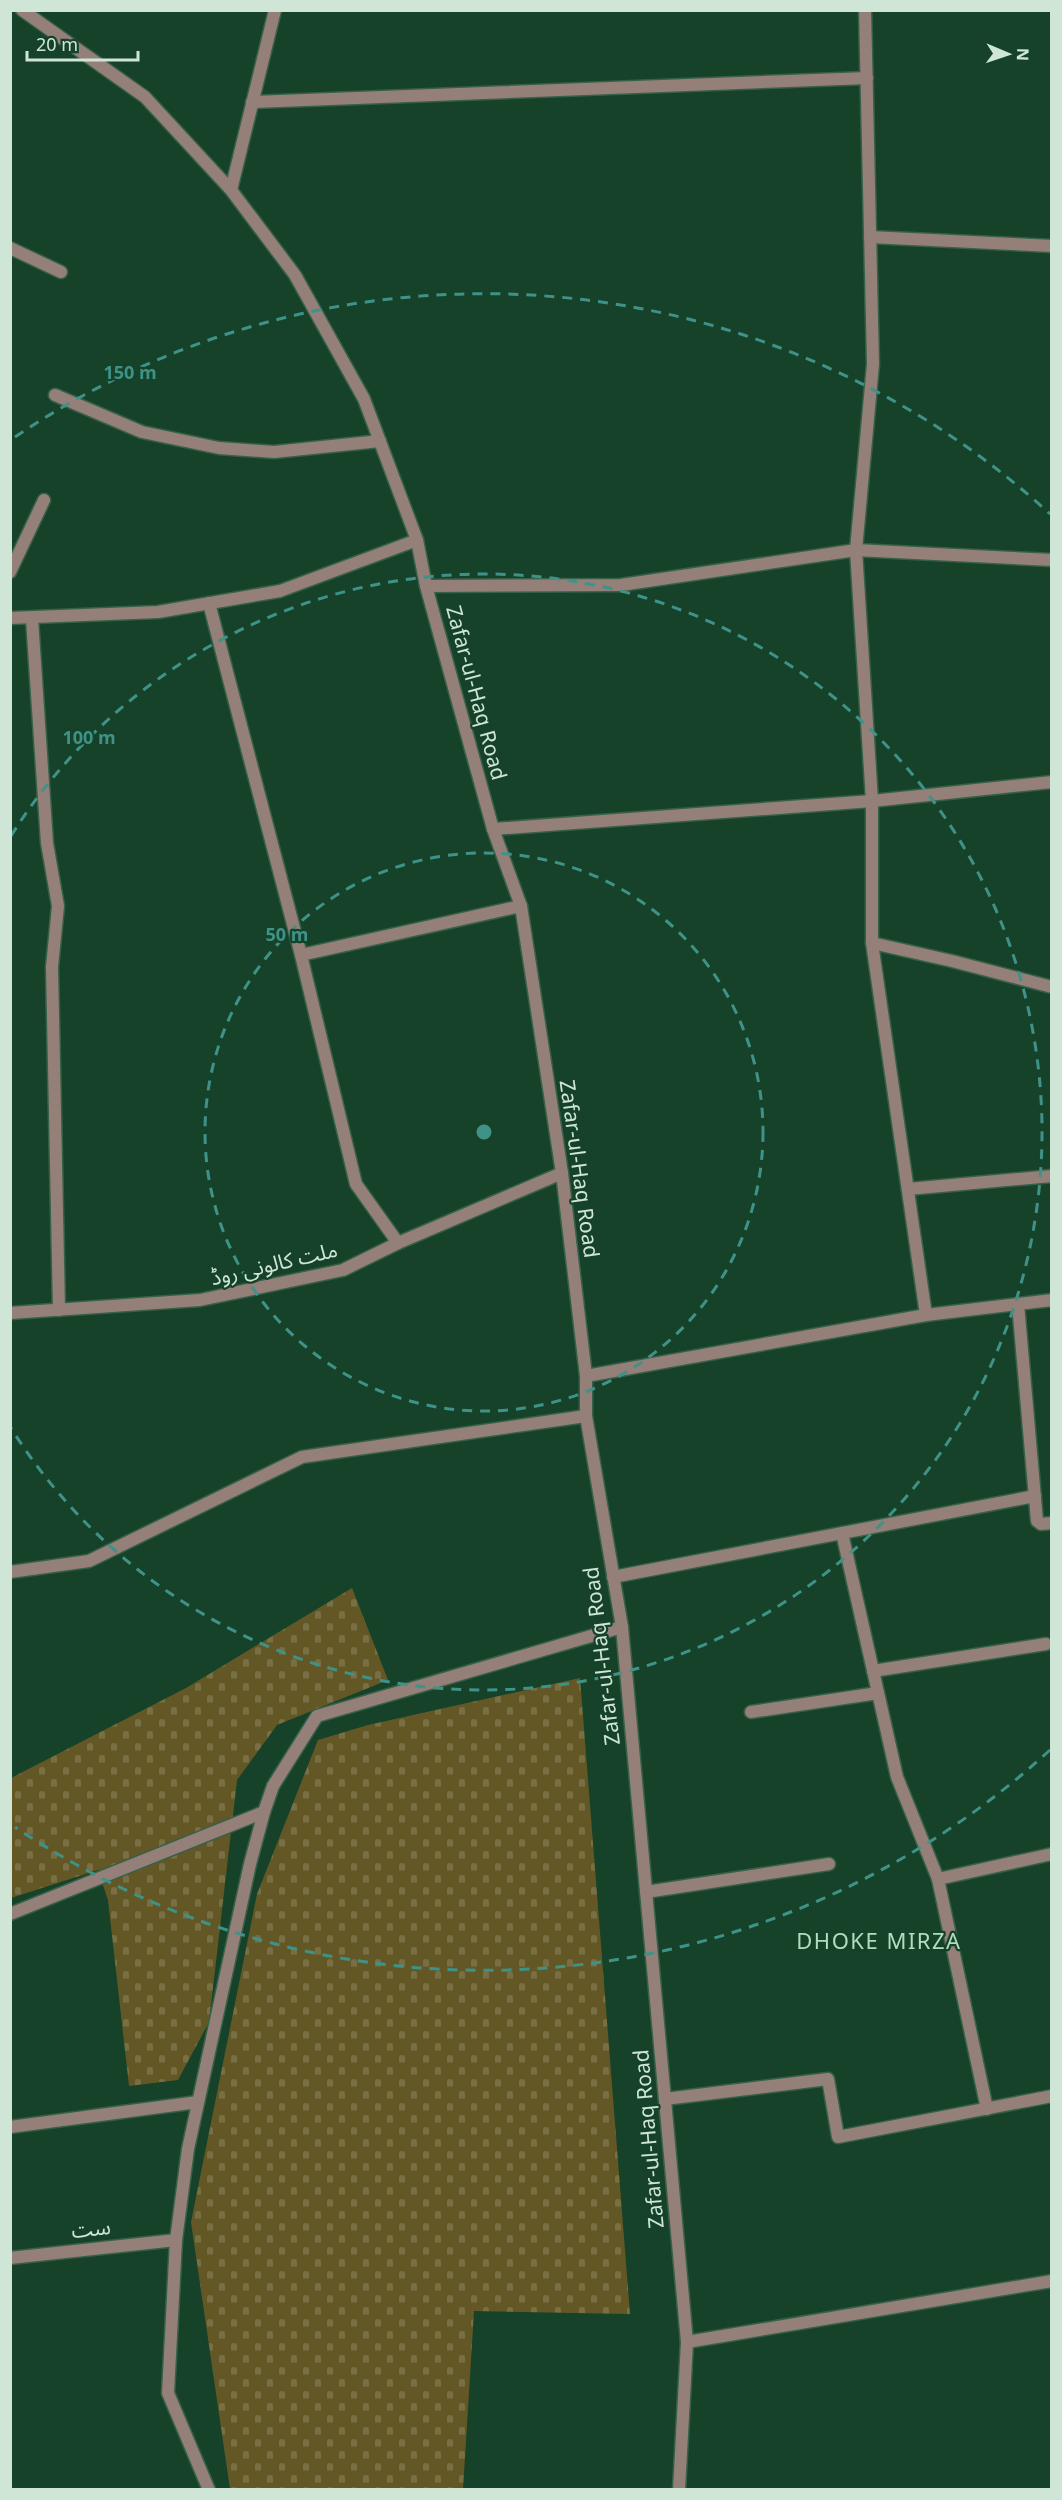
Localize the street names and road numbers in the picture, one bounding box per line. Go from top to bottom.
street label: Zafar-ul-Haq Road [432,601,520,785]
street label: Zafar-ul-Haq Road [545,1077,613,1261]
street label: ملت کالونی روڈ [206,1228,342,1300]
street label: Zafar-ul-Haq Road [569,1564,635,1748]
street label: Zafar-ul-Haq Road [619,2048,679,2230]
street label: ست [69,2205,113,2253]

